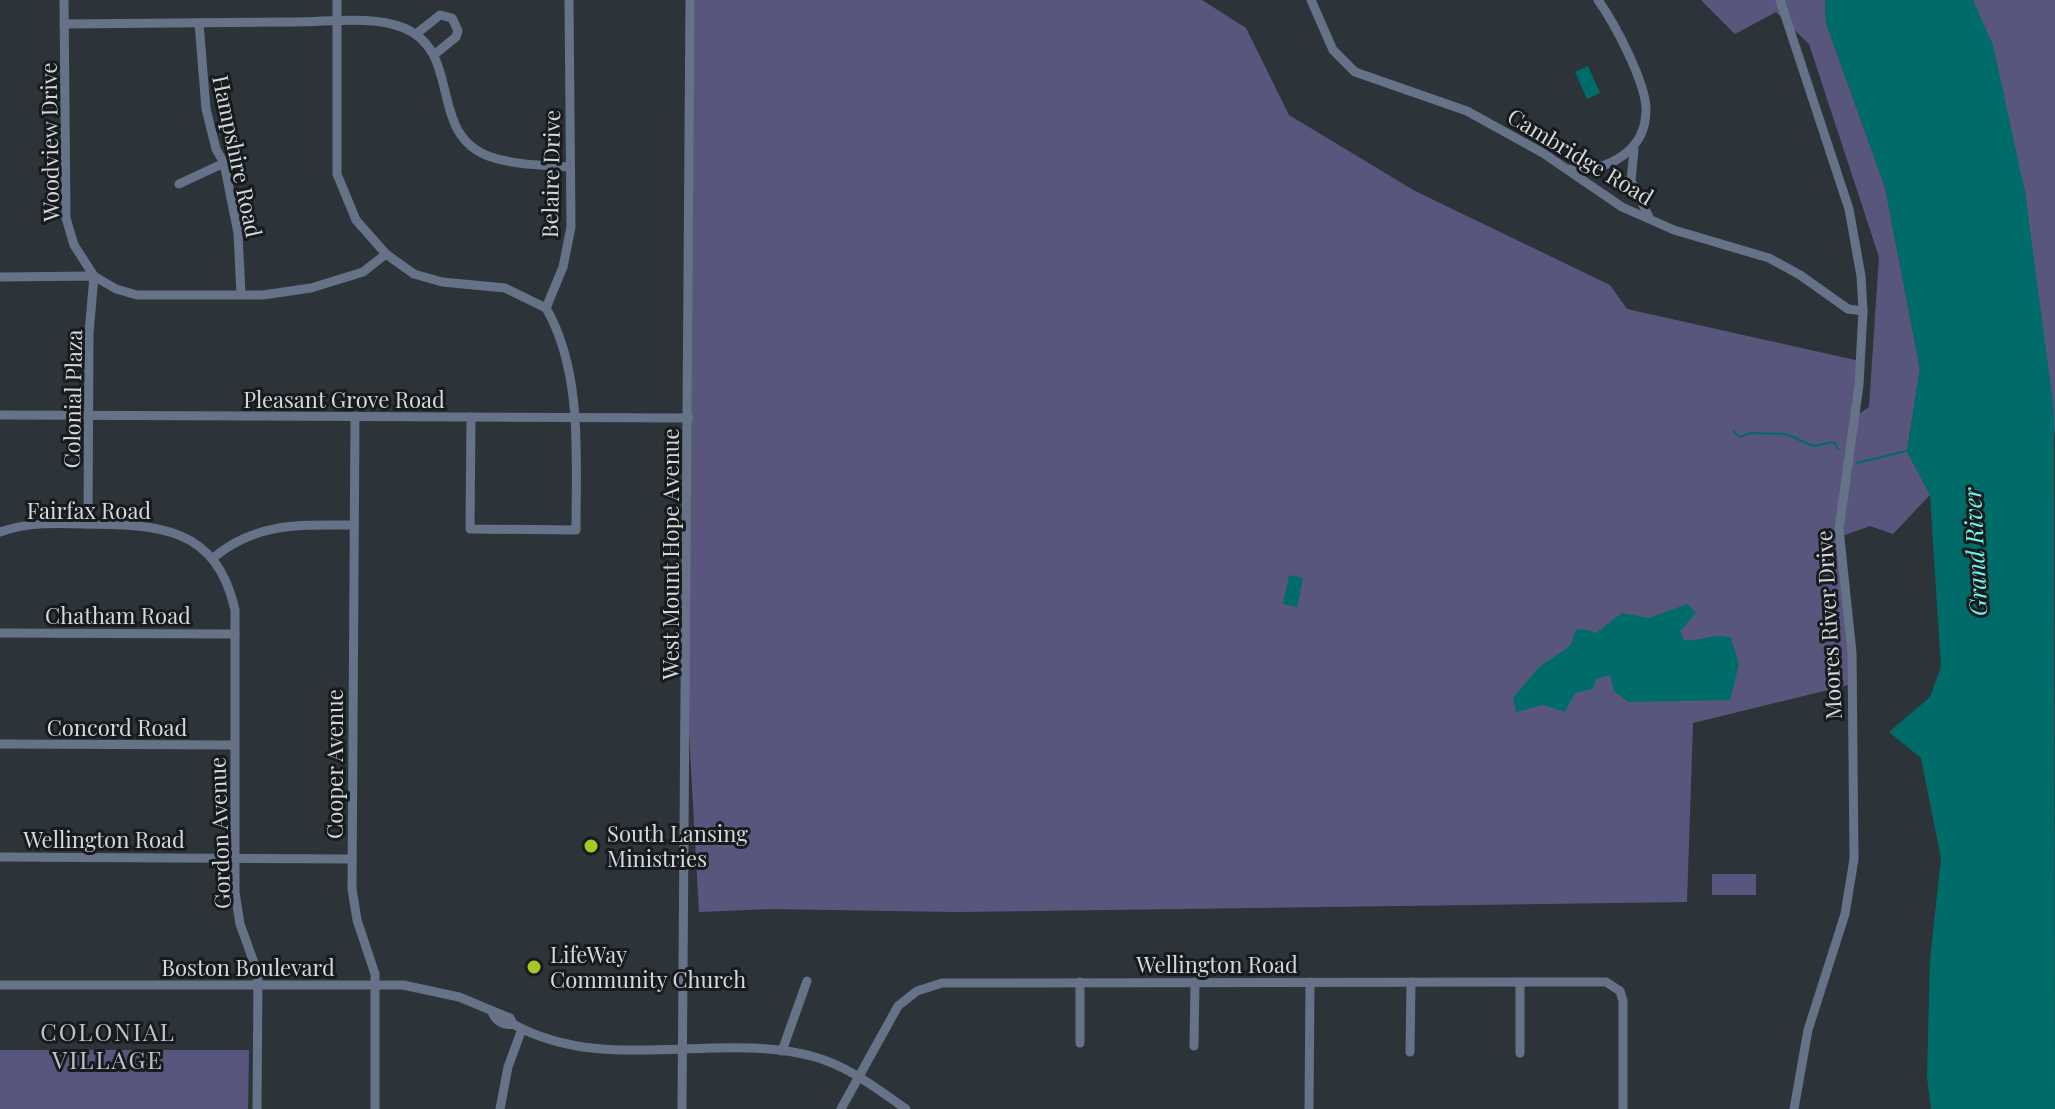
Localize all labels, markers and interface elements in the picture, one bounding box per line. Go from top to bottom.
street label: Woodview Drive [33,62,65,223]
street label: Hampshire Road [206,72,270,240]
street label: Cambridge Road [1503,101,1660,211]
street label: Belaire Drive [534,110,566,238]
street label: Colonial Plaza [56,329,88,469]
street label: Pleasant Grove Road [243,384,445,414]
street label: West Mount Hope Avenue [655,428,685,681]
water label: Grand River [1955,486,1993,617]
street label: Fairfax Road [27,495,151,525]
street label: Moores River Drive [1808,529,1848,721]
street label: Chatham Road [45,600,191,630]
street label: Cooper Avenue [319,689,349,839]
street label: Concord Road [47,712,188,742]
street label: Gordon Avenue [201,756,237,910]
place label: South Lansing Ministries [607,818,748,873]
street label: Wellington Road [22,824,185,854]
marker: South Lansing Ministries [582,837,600,855]
place label: LifeWay Community Church [550,939,746,994]
street label: Wellington Road [1135,949,1298,979]
street label: Boston Boulevard [161,952,335,982]
marker: LifeWay Community Church [525,958,543,976]
district label: COLONIAL VILLAGE [40,1015,176,1075]

